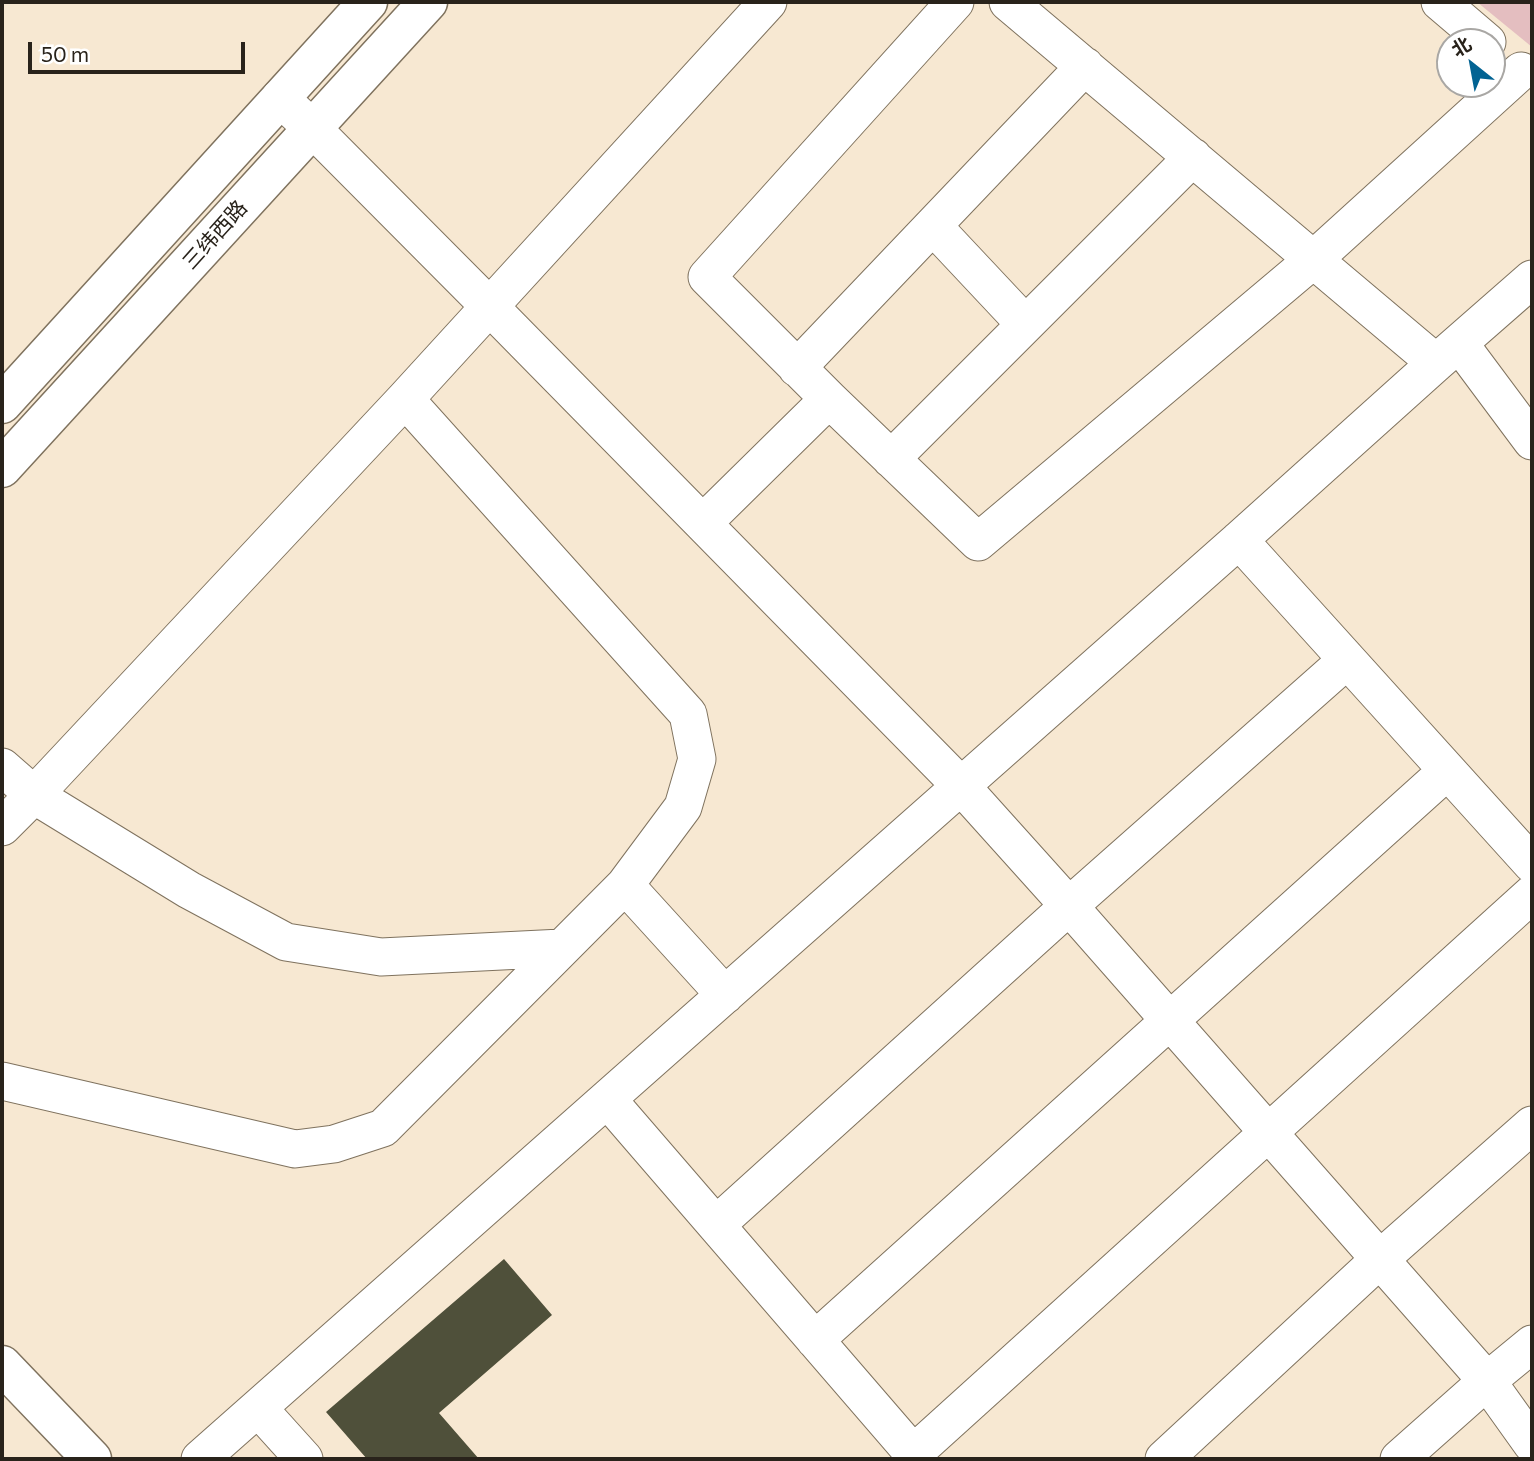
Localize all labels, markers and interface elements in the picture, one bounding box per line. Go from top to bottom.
scale bar [32,28,248,72]
north arrow [1436,28,1506,98]
text: 北 [1447,32,1475,61]
text: 50 m [41,41,89,66]
street label: 三纬西路 [178,195,252,275]

